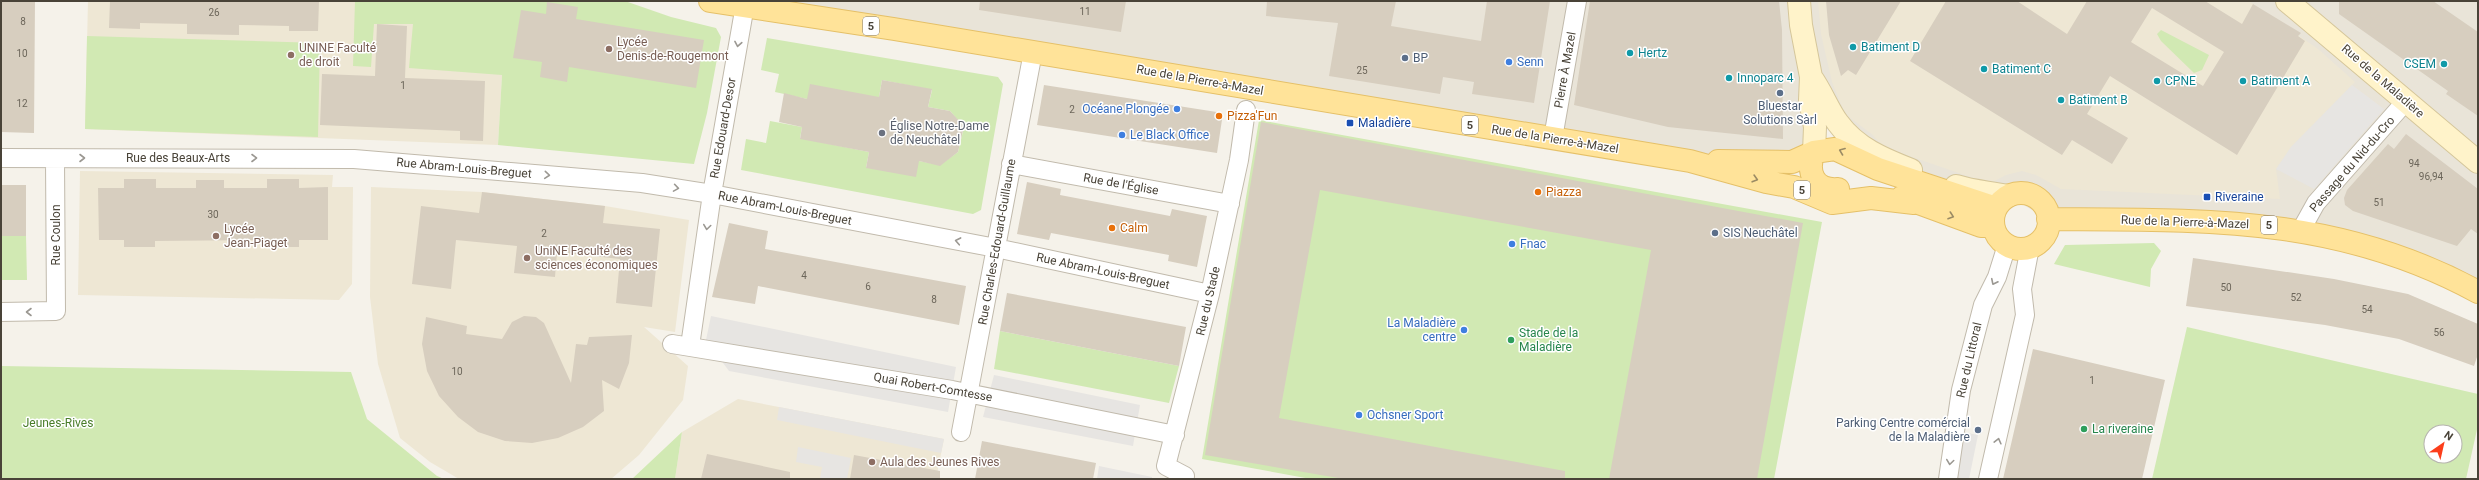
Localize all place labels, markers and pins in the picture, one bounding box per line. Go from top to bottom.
place label: Lycée Denis-de-Rougemont [617,35,729,63]
place label: Batiment D [1861,40,1920,54]
place label: UNINE Faculté de droit [299,41,376,69]
marker: Batiment D [1848,42,1858,52]
marker: Lycée Denis-de-Rougemont [604,44,614,54]
place label: Hertz [1638,46,1667,60]
marker: Hertz [1625,48,1635,58]
marker: UNINE Faculté de droit [286,50,296,60]
place label: BP [1413,51,1428,65]
marker: BP [1400,53,1410,63]
place label: Senn [1517,55,1544,69]
marker: Senn [1504,57,1514,67]
place label: CSEM [2404,57,2436,71]
marker: CSEM [2439,59,2449,69]
place label: Batiment C [1992,62,2051,76]
marker: Batiment C [1979,64,1989,74]
place label: Innoparc 4 [1737,71,1794,85]
marker: Innoparc 4 [1724,73,1734,83]
place label: CPNE [2165,74,2196,88]
place label: Batiment A [2251,74,2310,88]
marker: CPNE [2152,76,2162,86]
marker: Batiment A [2238,76,2248,86]
marker: Bluestar Solutions Sàrl [1775,88,1785,98]
place label: Batiment B [2069,93,2128,107]
marker: Batiment B [2056,95,2066,105]
place label: Bluestar Solutions Sàrl [1743,99,1817,127]
place label: Océane Plongée [1082,102,1169,116]
marker: Océane Plongée [1172,104,1182,114]
place label: Pizza'Fun [1227,109,1277,123]
marker: Pizza'Fun [1214,111,1224,121]
place label: Maladière [1358,116,1411,130]
place label: Église Notre-Dame de Neuchâtel [890,118,989,147]
marker: Maladière [1345,118,1355,128]
marker: Église Notre-Dame de Neuchâtel [877,128,887,138]
place label: Le Black Office [1130,128,1209,142]
marker: Le Black Office [1117,130,1127,140]
place label: Piazza [1546,185,1581,199]
marker: Piazza [1533,187,1543,197]
place label: Riveraine [2215,190,2264,204]
marker: Riveraine [2202,192,2212,202]
place label: Calm [1120,221,1148,235]
place label: Lycée Jean-Piaget [224,222,288,250]
marker: Calm [1107,223,1117,233]
place label: SIS Neuchâtel [1723,226,1798,240]
marker: SIS Neuchâtel [1710,228,1720,238]
marker: Lycée Jean-Piaget [211,231,221,241]
place label: Fnac [1520,237,1546,251]
marker: Fnac [1507,239,1517,249]
place label: UniNE Faculté des sciences économiques [535,244,658,272]
marker: UniNE Faculté des sciences économiques [522,253,532,263]
place label: La Maladière centre [1387,316,1456,344]
marker: La Maladière centre [1459,325,1469,335]
place label: Stade de la Maladière [1519,326,1578,354]
marker: Stade de la Maladière [1506,335,1516,345]
place label: Ochsner Sport [1367,408,1443,422]
marker: Ochsner Sport [1354,410,1364,420]
place label: Parking Centre comércial de la Maladière [1836,416,1970,444]
place label: La riveraine [2092,422,2153,436]
marker: La riveraine [2079,424,2089,434]
marker: Parking Centre comércial de la Maladière [1973,425,1983,435]
place label: Aula des Jeunes Rives [880,455,999,469]
marker: Aula des Jeunes Rives [867,457,877,467]

